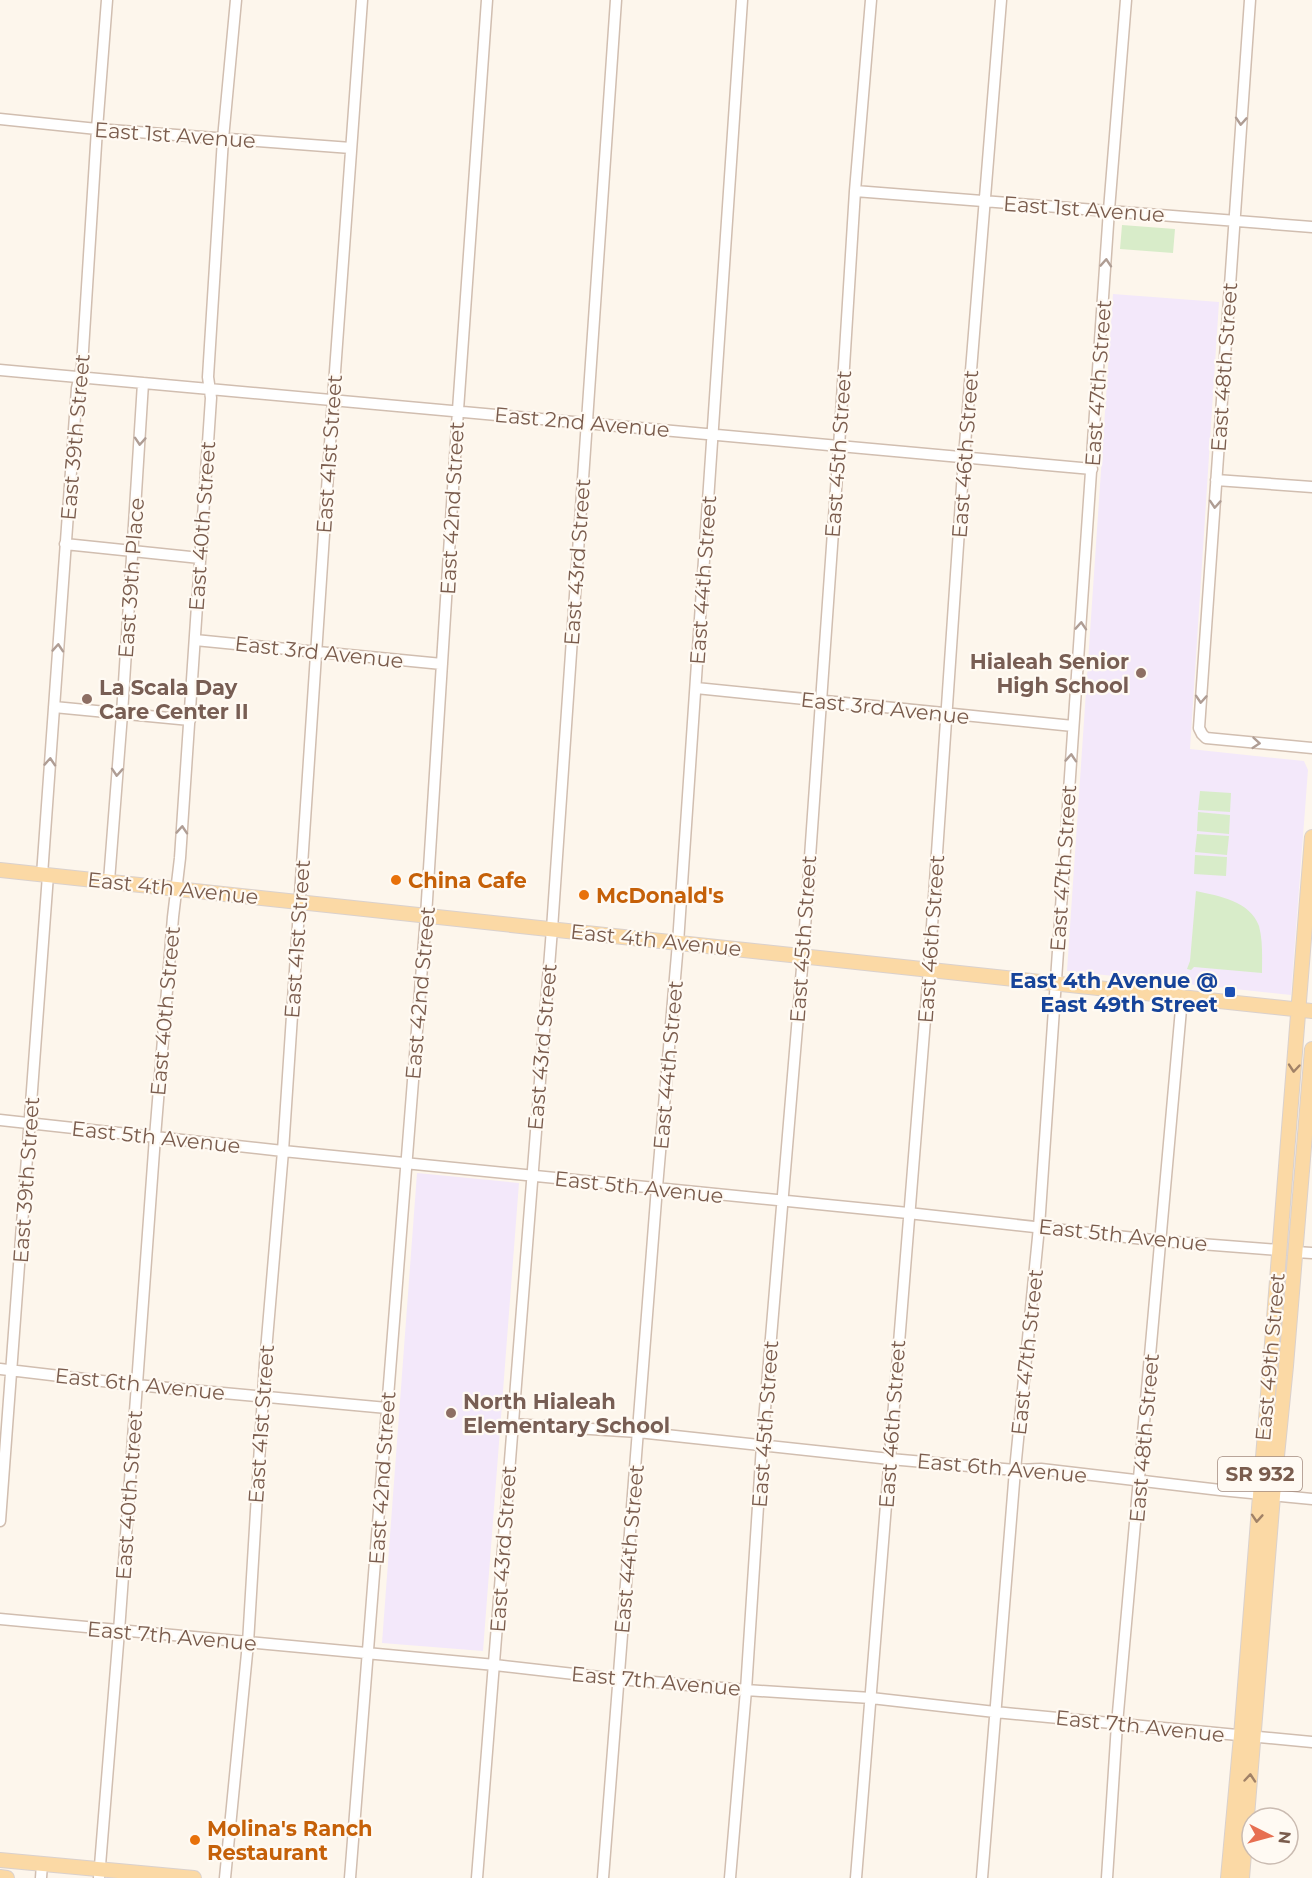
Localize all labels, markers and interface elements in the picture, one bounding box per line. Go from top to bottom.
street label: East 1st Avenue [93,117,257,153]
one-way arrow [1235,117,1248,126]
street label: East 1st Avenue [1002,191,1166,227]
one-way arrow [1099,259,1112,268]
street label: East 48th Street [1206,281,1242,453]
street label: East 47th Street [1080,299,1116,467]
street label: East 39th Street [55,353,95,521]
street label: East 45th Street [820,369,856,539]
street label: East 46th Street [947,369,983,539]
street label: East 41st Street [311,374,347,534]
street label: East 2nd Avenue [493,402,671,442]
street label: East 42nd Street [435,421,469,595]
one-way arrow [134,437,147,446]
street label: East 40th Street [184,440,220,612]
street label: East 43rd Street [559,478,595,646]
street label: East 44th Street [685,494,721,666]
street label: East 39th Place [113,497,149,659]
one-way arrow [1208,500,1221,509]
one-way arrow [1074,621,1087,630]
street label: East 3rd Avenue [233,631,405,673]
one-way arrow [51,644,64,653]
place label: Hialeah Senior High School [970,649,1129,698]
marker: Hialeah Senior High School [1134,666,1148,680]
place label: La Scala Day Care Center II [99,675,249,724]
street label: East 3rd Avenue [799,687,971,729]
marker: La Scala Day Care Center II [80,692,94,706]
one-way arrow [1195,694,1208,703]
one-way arrow [1252,736,1261,749]
one-way arrow [1064,753,1077,762]
one-way arrow [43,758,56,767]
one-way arrow [111,768,124,777]
street label: East 47th Street [1045,784,1081,952]
one-way arrow [175,826,188,835]
street label: East 45th Street [785,854,821,1024]
street label: East 46th Street [913,854,949,1024]
street label: East 41st Street [279,859,315,1019]
street label: East 4th Avenue [86,867,260,909]
place label: China Cafe [408,868,527,893]
marker: China Cafe [389,873,403,887]
place label: McDonald's [596,883,724,908]
marker: McDonald's [577,888,591,902]
street label: East 42nd Street [400,905,440,1081]
street label: East 4th Avenue [569,919,743,961]
street label: East 40th Street [145,925,185,1097]
street label: East 43rd Street [522,963,562,1131]
place label: East 4th Avenue @ East 49th Street [1010,968,1218,1017]
street label: East 44th Street [648,979,688,1151]
marker: East 4th Avenue @ East 49th Street [1223,985,1237,999]
one-way arrow [1288,1064,1301,1073]
street label: East 39th Street [8,1096,44,1264]
street label: East 5th Avenue [70,1116,242,1158]
street label: East 5th Avenue [553,1166,725,1208]
street label: East 5th Avenue [1037,1214,1209,1256]
street label: East 47th Street [1006,1268,1048,1436]
street label: East 49th Street [1250,1272,1290,1442]
street label: East 45th Street [747,1339,783,1509]
street label: East 46th Street [874,1339,910,1509]
street label: East 41st Street [243,1344,279,1504]
street label: East 48th Street [1124,1352,1164,1524]
street label: East 6th Avenue [54,1363,226,1405]
place label: North Hialeah Elementary School [463,1389,670,1438]
street label: East 42nd Street [363,1390,401,1566]
marker: North Hialeah Elementary School [444,1406,458,1420]
street label: East 40th Street [111,1409,147,1581]
street label: East 6th Avenue [916,1448,1088,1488]
road number: SR 932 [1218,1457,1302,1491]
street label: East 44th Street [609,1463,649,1635]
street label: East 43rd Street [485,1465,521,1633]
one-way arrow [1251,1513,1264,1522]
street label: East 7th Avenue [86,1616,258,1656]
street label: East 7th Avenue [570,1661,742,1701]
street label: East 7th Avenue [1054,1705,1226,1747]
one-way arrow [1244,1773,1257,1782]
north arrow [1240,1806,1300,1866]
place label: Molina's Ranch Restaurant [207,1816,373,1865]
text: N [1274,1830,1295,1845]
marker: Molina's Ranch Restaurant [188,1833,202,1847]

